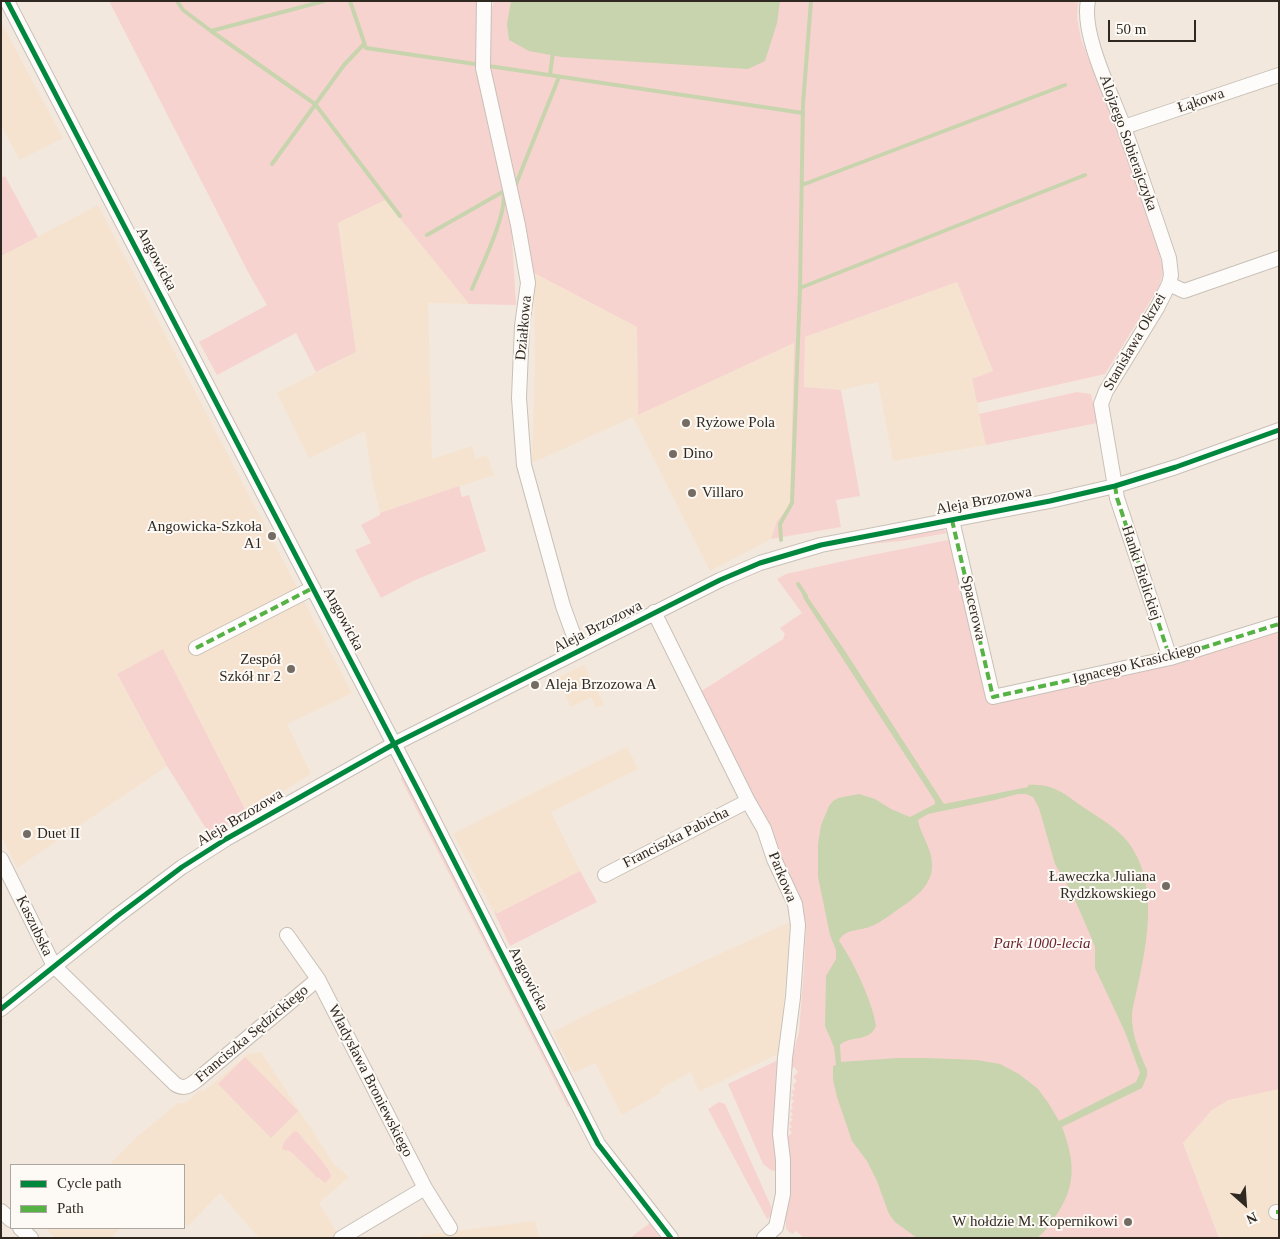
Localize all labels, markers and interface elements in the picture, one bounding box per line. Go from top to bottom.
scale bar [1110,10,1198,42]
text: 50 m [1116,21,1146,37]
street label: Alojzego Sobierajczyka [1095,72,1161,214]
street label: Łąkowa [1175,85,1227,117]
street label: Angowicka [132,224,180,294]
street label: Stanisława Okrzei [1100,290,1170,394]
street label: Działkowa [512,295,536,361]
place label: Ryżowe Pola [696,414,775,432]
marker: Ryżowe Pola [680,417,692,429]
place label: Dino [683,445,713,463]
marker: Dino [667,448,679,460]
street label: Aleja Brzozowa [935,483,1033,519]
place label: Villaro [702,484,744,502]
marker: Villaro [686,487,698,499]
place label: Angowicka-Szkoła A1 [147,518,262,553]
street label: Hanki Bielickiej [1117,523,1165,623]
marker: Angowicka-Szkoła A1 [266,530,278,542]
street label: Spacerowa [957,574,989,642]
street label: Angowicka [319,584,367,654]
street label: Aleja Brzozowa [551,597,645,657]
street label: Ignacego Krasickiego [1071,639,1203,689]
place label: Zespół Szkół nr 2 [219,651,281,686]
marker: Zespół Szkół nr 2 [285,663,297,675]
place label: Aleja Brzozowa A [545,676,657,694]
marker: Aleja Brzozowa A [529,679,541,691]
street label: Aleja Brzozowa [194,785,286,851]
street label: Franciszka Pabicha [620,804,732,872]
place label: Duet II [37,825,80,843]
marker: Duet II [21,828,33,840]
street label: Parkowa [764,849,800,905]
place label: Ławeczka Juliana Rydzkowskiego [1049,868,1156,903]
marker: Ławeczka Juliana Rydzkowskiego [1160,880,1172,892]
street label: Kaszubska [12,893,56,959]
park label: Park 1000-lecia [993,935,1091,953]
street label: Angowicka [504,944,552,1014]
street label: Franciszka Sędzickiego [192,981,312,1087]
street label: Władysława Broniewskiego [324,1002,416,1160]
legend [10,1164,185,1229]
text: Cycle path [57,1175,122,1191]
north arrow [1220,1179,1270,1229]
text: Path [57,1200,84,1216]
text: N [1244,1209,1260,1227]
place label: W hołdzie M. Kopernikowi [952,1213,1118,1231]
marker: W hołdzie M. Kopernikowi [1122,1216,1134,1228]

